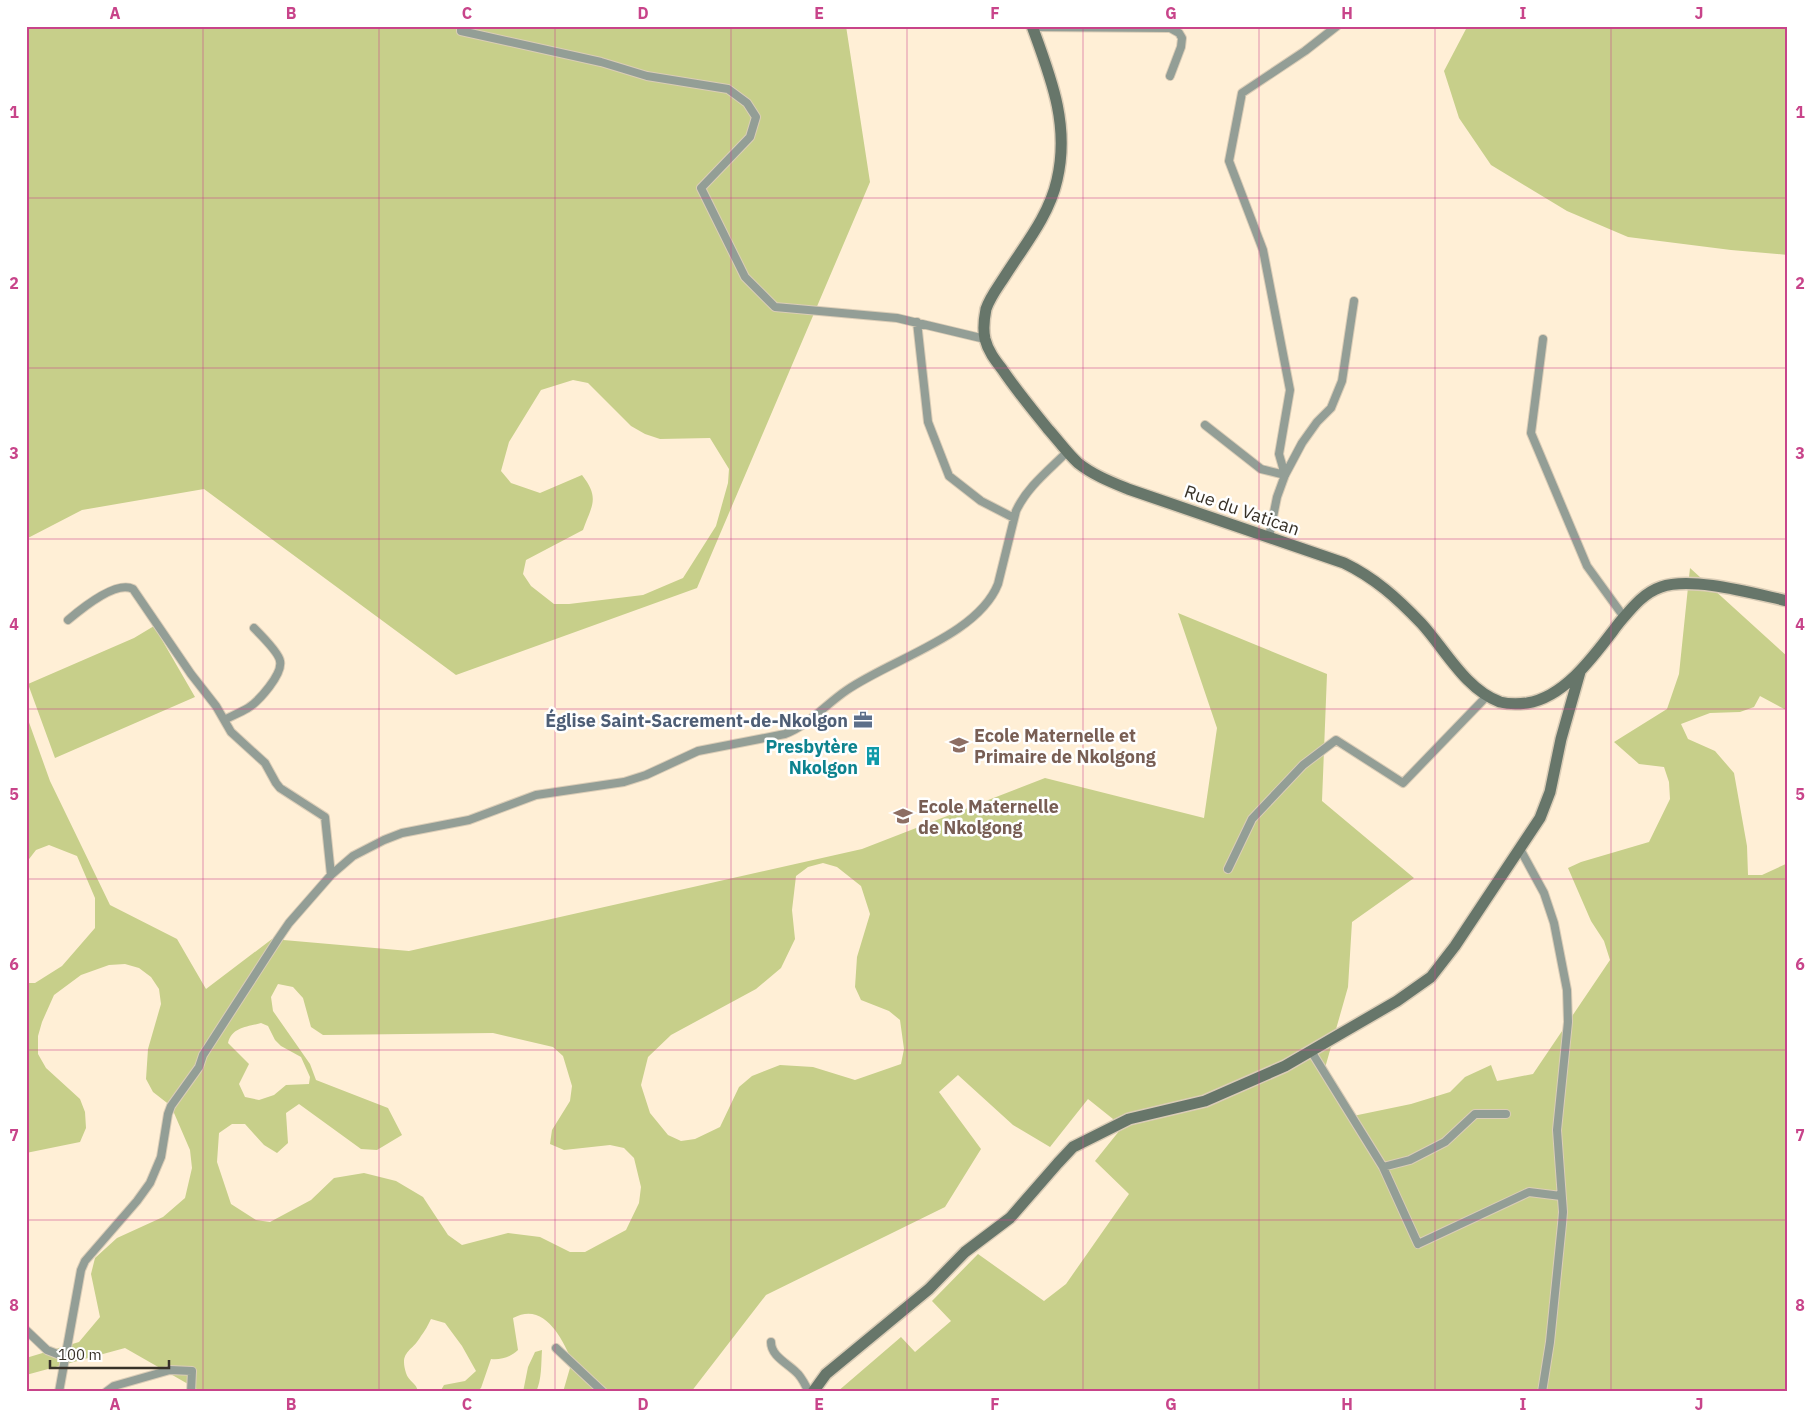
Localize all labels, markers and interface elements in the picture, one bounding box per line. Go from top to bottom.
text: A [110,3,121,23]
text: B [286,3,297,23]
text: C [462,3,472,23]
text: D [637,3,649,23]
text: E [814,3,824,23]
text: F [990,3,1000,23]
text: G [1165,3,1177,23]
text: H [1341,3,1353,23]
text: I [1520,3,1527,23]
text: J [1695,3,1703,23]
text: 1 [9,102,19,122]
text: 1 [1795,102,1805,122]
text: 2 [9,273,19,293]
text: 2 [1795,273,1805,293]
text: 3 [9,443,19,463]
text: 3 [1795,443,1805,463]
street label: Rue du Vatican [1181,480,1303,540]
text: 4 [9,614,19,634]
text: 4 [1795,614,1805,634]
place label: Église Saint-Sacrement-de-Nkolgon [545,708,848,732]
office icon: Église Saint-Sacrement-de-Nkolgon [852,709,874,731]
place label: Ecole Maternelle et Primaire de Nkolgong [974,724,1156,768]
school or university icon: Ecole Maternelle et Primaire de Nkolgong [948,734,970,756]
place label: Presbytère Nkolgon [765,735,858,779]
building icon: Presbytère Nkolgon [862,745,884,767]
text: 5 [9,784,19,804]
text: 5 [1795,784,1805,804]
place label: Ecole Maternelle de Nkolgong [918,795,1059,839]
school or university icon: Ecole Maternelle de Nkolgong [892,805,914,827]
text: 6 [9,954,19,974]
text: 6 [1795,954,1805,974]
text: 7 [9,1125,19,1145]
text: 7 [1795,1125,1805,1145]
text: 8 [9,1295,19,1315]
text: 8 [1795,1295,1805,1315]
scale bar [50,1338,169,1370]
text: 100 m [58,1345,102,1364]
text: A [110,1394,121,1414]
text: B [286,1394,297,1414]
text: C [462,1394,472,1414]
text: D [637,1394,649,1414]
text: E [814,1394,824,1414]
text: F [990,1394,1000,1414]
text: G [1165,1394,1177,1414]
text: H [1341,1394,1353,1414]
text: I [1520,1394,1527,1414]
text: J [1695,1394,1703,1414]

